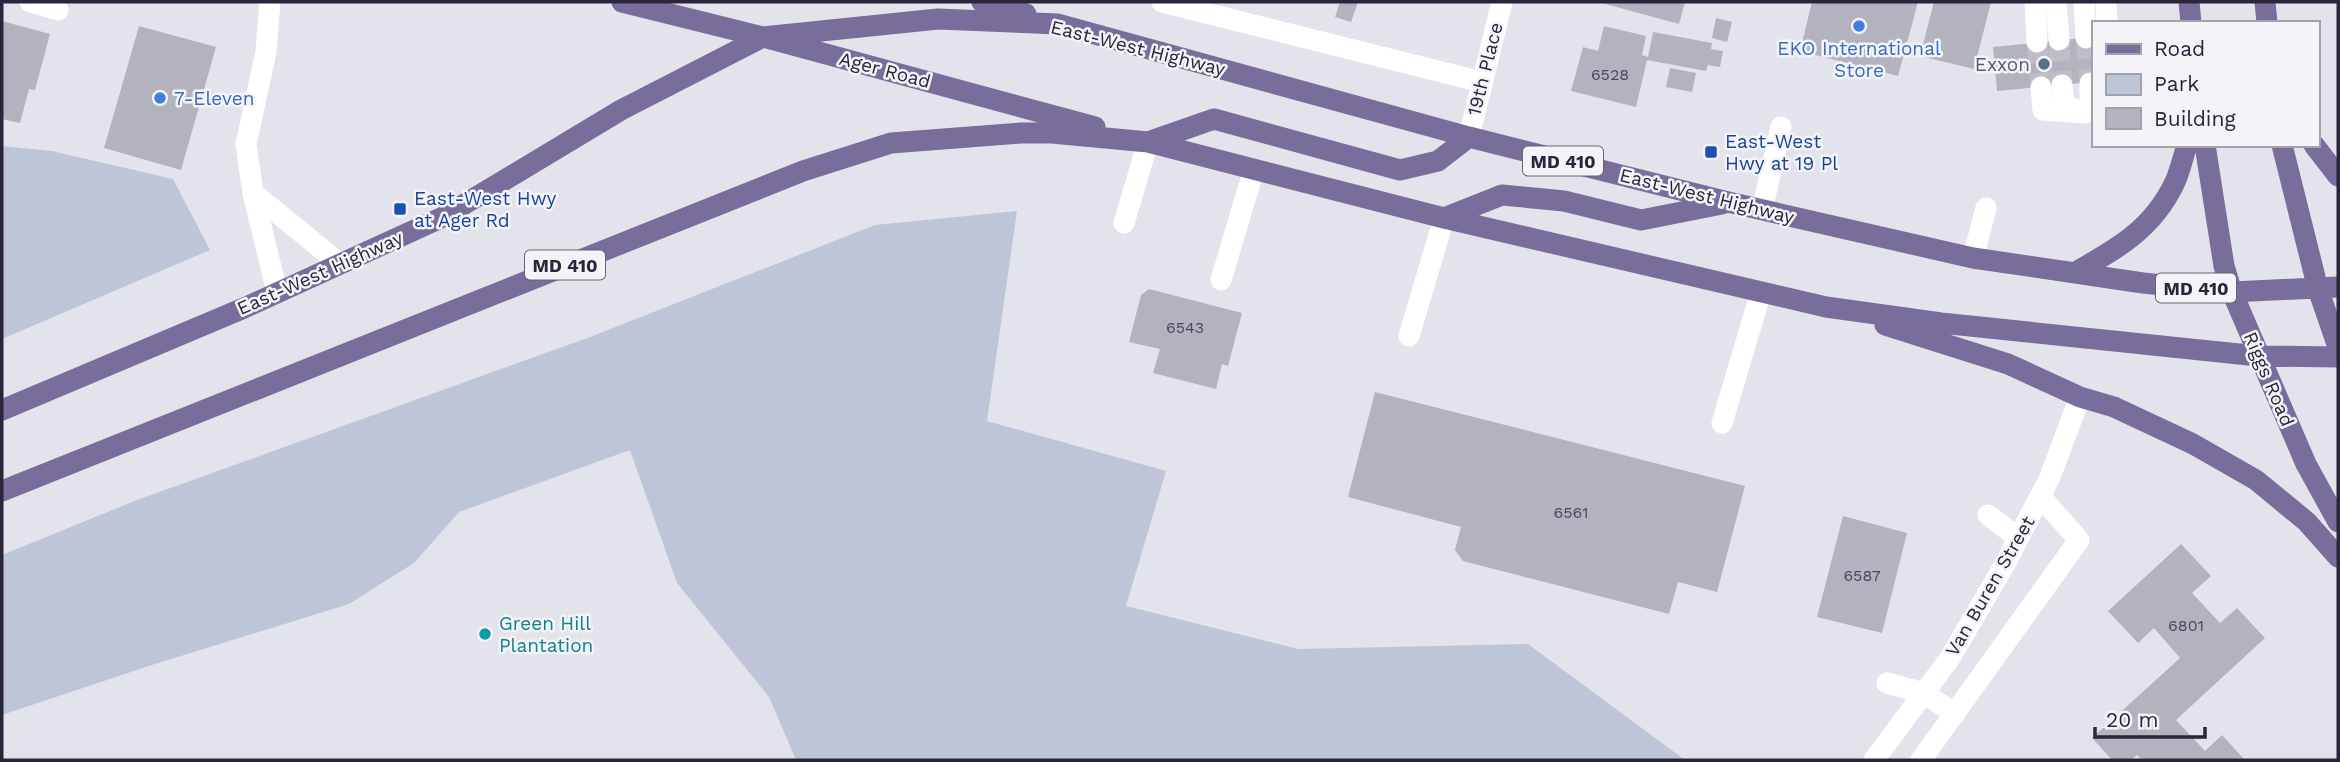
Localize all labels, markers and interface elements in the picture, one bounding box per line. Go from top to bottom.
street label: East-West Highway [1048,15,1228,81]
marker: EKO International Store [1851,18,1867,34]
street label: 19th Place [1462,20,1508,118]
legend [2092,21,2319,147]
text: Road [2154,36,2205,61]
place label: EKO International Store [1777,37,1941,82]
street label: Ager Road [837,47,933,93]
place label: Exxon [1975,53,2030,76]
marker: Exxon [2036,56,2052,72]
house number: 6528 [1591,65,1629,84]
text: Park [2154,71,2199,96]
place label: 7-Eleven [174,87,255,110]
marker: 7-Eleven [152,90,168,106]
text: Building [2154,106,2236,131]
place label: East-West Hwy at 19 Pl [1725,130,1838,175]
marker: East-West Hwy at 19 Pl [1703,144,1719,160]
road number: MD 410 [1523,146,1603,176]
street label: East-West Highway [1617,163,1797,229]
place label: East-West Hwy at Ager Rd [414,187,557,232]
marker: East-West Hwy at Ager Rd [392,201,408,217]
street label: East-West Highway [234,226,407,320]
road number: MD 410 [525,250,605,279]
road number: MD 410 [2156,274,2236,302]
house number: 6543 [1166,318,1204,337]
street label: Riggs Road [2239,328,2299,430]
house number: 6561 [1553,503,1589,522]
street label: Van Buren Street [1941,512,2040,660]
house number: 6587 [1843,566,1881,585]
place label: Green Hill Plantation [499,612,593,657]
house number: 6801 [2168,616,2204,635]
marker: Green Hill Plantation [477,626,493,642]
scale bar [2095,696,2205,740]
text: 20 m [2106,707,2158,732]

